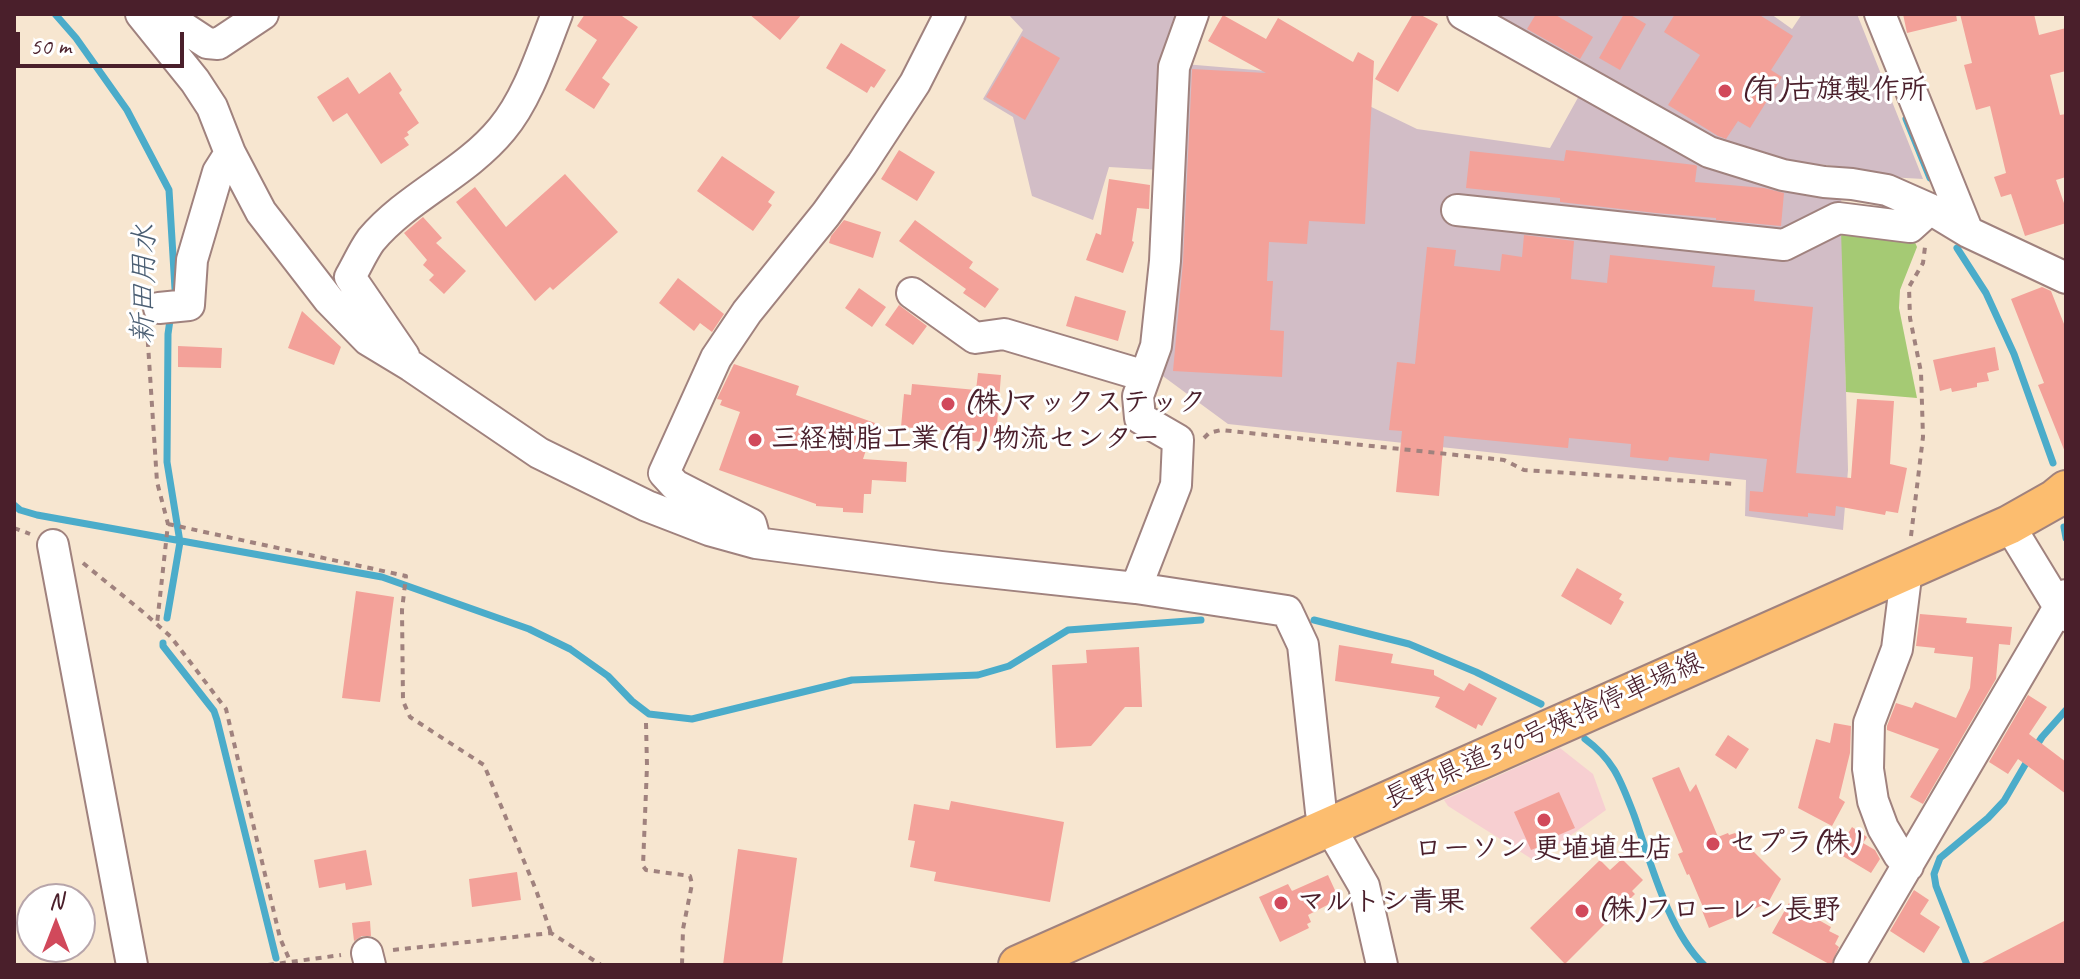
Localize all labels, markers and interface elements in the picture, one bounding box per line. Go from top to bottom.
scale bar [20,16,188,66]
text: 50 m [30,31,71,61]
place label: (有)古旗製作所 [1741,74,1927,108]
marker: (有)古旗製作所 [1716,82,1734,100]
water label: 新田用水 [126,224,164,344]
place label: (株)マックステック [964,387,1206,421]
marker: (株)マックステック [939,395,957,413]
place label: 三経樹脂工業(有) 物流センター [771,423,1160,457]
marker: 三経樹脂工業(有) 物流センター [746,431,764,449]
street label: 長野県道340号姨捨停車場線 [1379,645,1709,817]
marker: ローソン 更埴埴生店 [1535,811,1553,829]
place label: セプラ(株) [1729,827,1859,861]
place label: ローソン 更埴埴生店 [1415,833,1673,867]
marker: セプラ(株) [1704,835,1722,853]
north arrow [16,883,96,963]
place label: マルトシ青果 [1297,886,1465,920]
text: N [49,887,63,915]
marker: マルトシ青果 [1272,894,1290,912]
place label: (株)フローレン長野 [1598,894,1840,928]
marker: (株)フローレン長野 [1573,902,1591,920]

